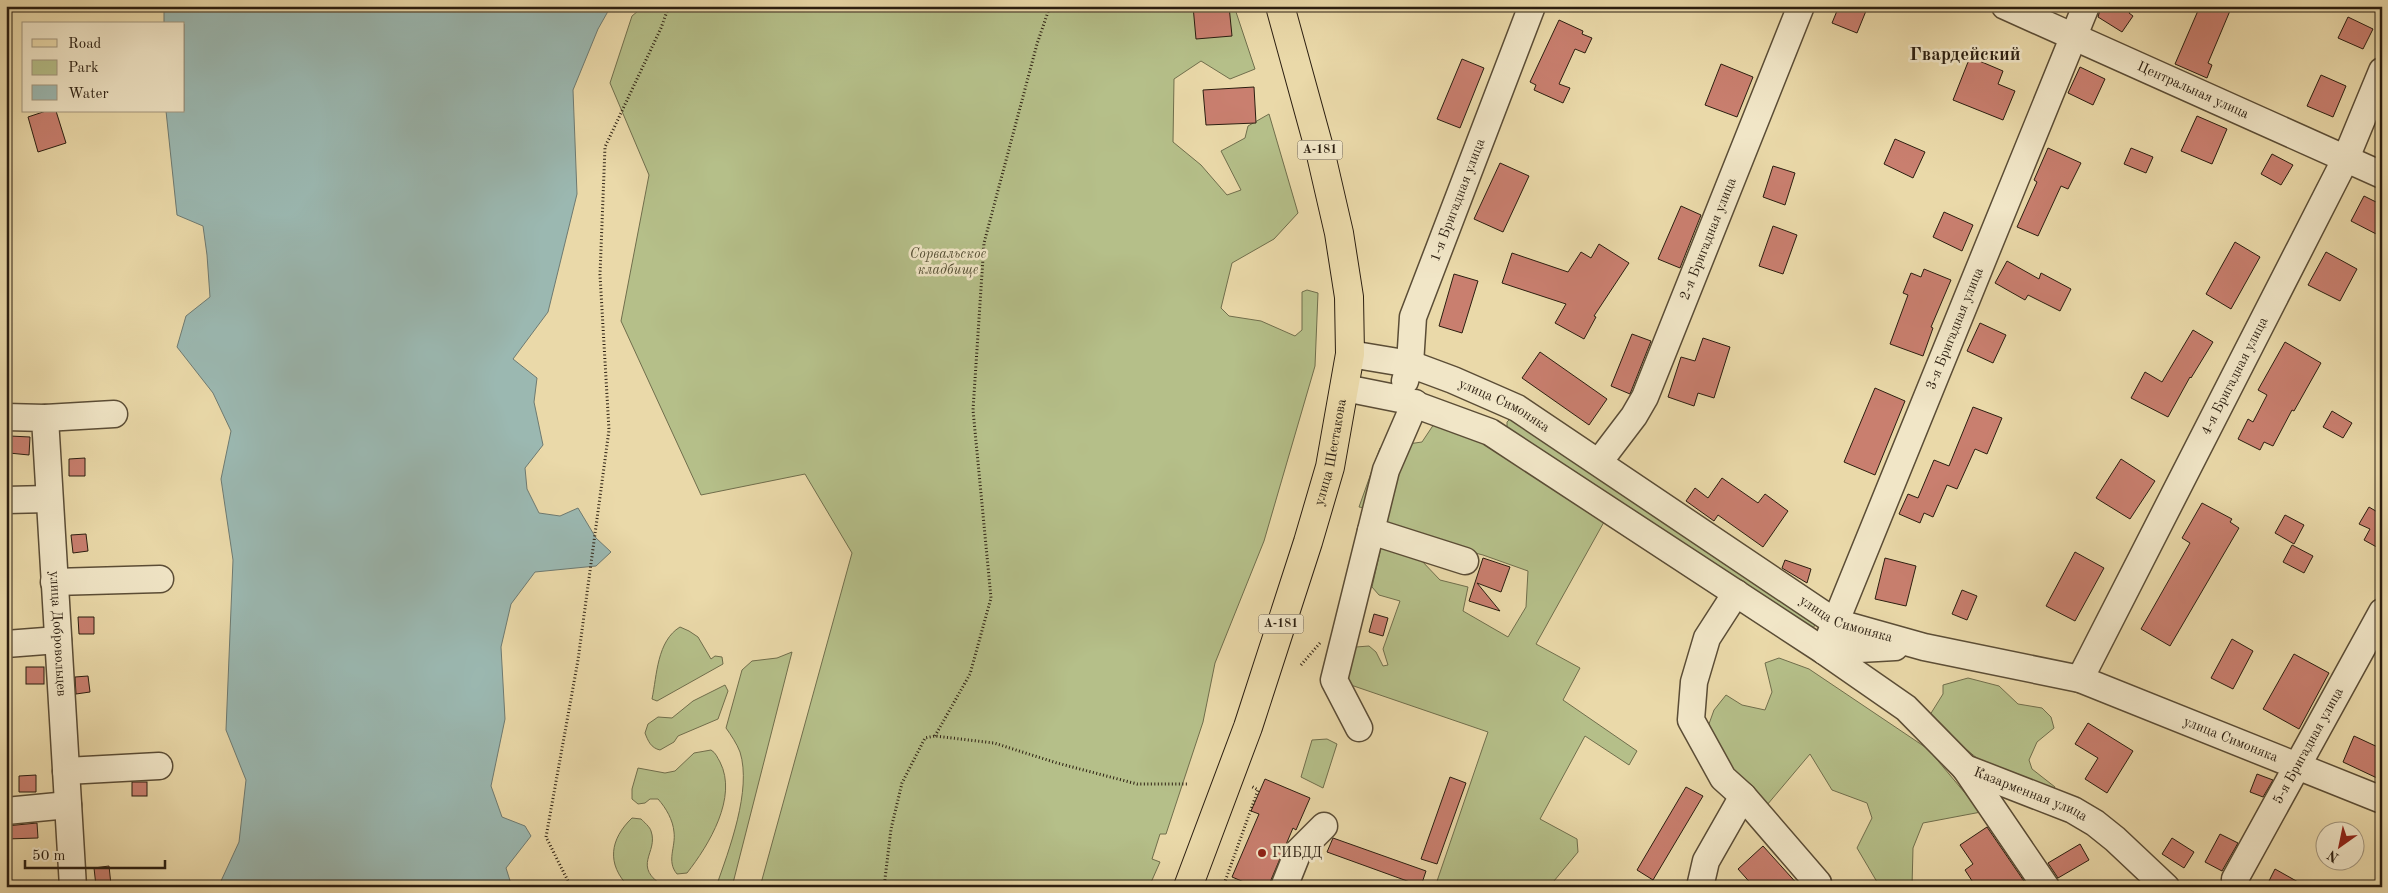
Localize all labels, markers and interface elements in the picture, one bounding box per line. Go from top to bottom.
legend [22,22,185,112]
text: Road [68,37,102,52]
district label: Гвардейский [1909,46,2021,65]
street label: Центральная улица [2135,59,2251,121]
text: Park [68,61,99,76]
text: Water [68,87,109,102]
street label: 1-я Бригадная улица [1428,137,1488,263]
road number: А-181 [1298,140,1342,160]
street label: 2-я Бригадная улица [1677,176,1739,302]
park label: Сорвальское кладбище [910,247,986,278]
street label: 3-я Бригадная улица [1924,266,1986,392]
street label: 4-я Бригадная улица [2199,315,2271,437]
street label: улица Симоняка [1457,376,1552,435]
street label: улица Шестакова [1312,398,1349,507]
street label: улица Добровольцев [47,570,69,697]
street label: улица Симоняка [1797,593,1894,645]
road number: А-181 [1258,614,1304,634]
street label: 5-я Бригадная улица [2271,685,2346,806]
street label: улица Симоняка [2181,714,2280,765]
street label: Казарменная улица [1972,765,2090,824]
north arrow [2316,820,2366,870]
scale bar [25,838,165,870]
place label: ГИБДД [1272,846,1322,860]
marker: ГИБДД [1256,847,1268,859]
text: N [2325,847,2342,865]
text: 50 m [32,849,66,864]

